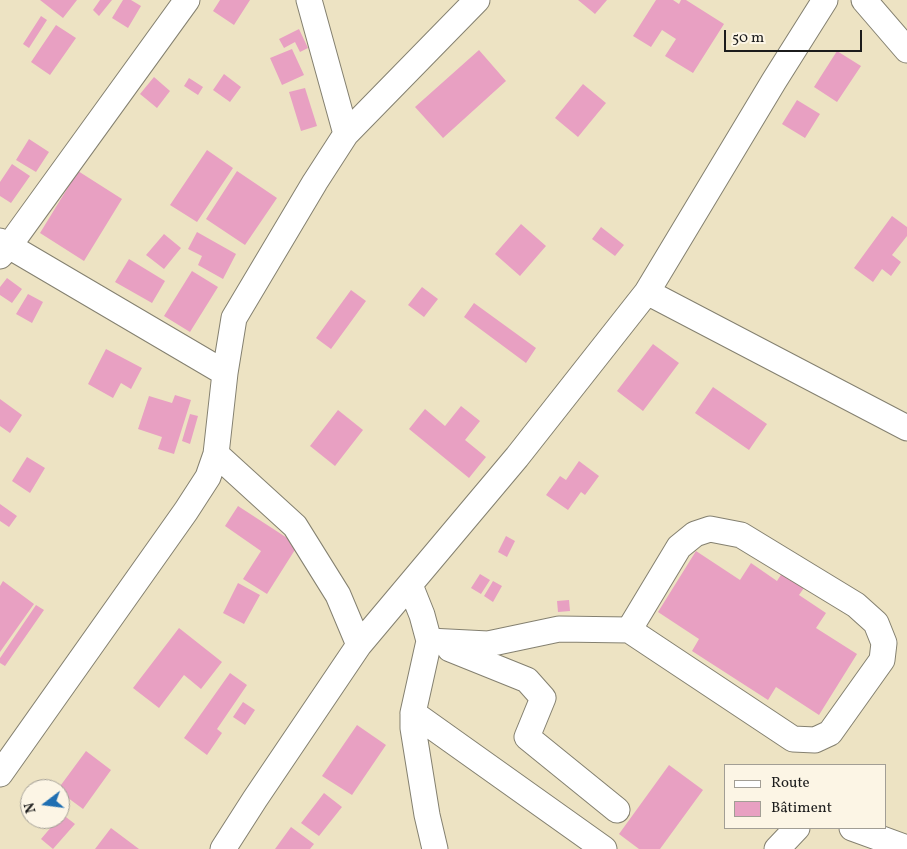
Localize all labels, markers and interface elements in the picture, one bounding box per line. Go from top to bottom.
scale bar [727,20,864,52]
text: 50 m [732,28,764,49]
legend [724,764,887,829]
text: Route [771,773,810,794]
north arrow [20,779,70,829]
text: Bâtiment [771,798,832,819]
text: N [21,800,41,815]

